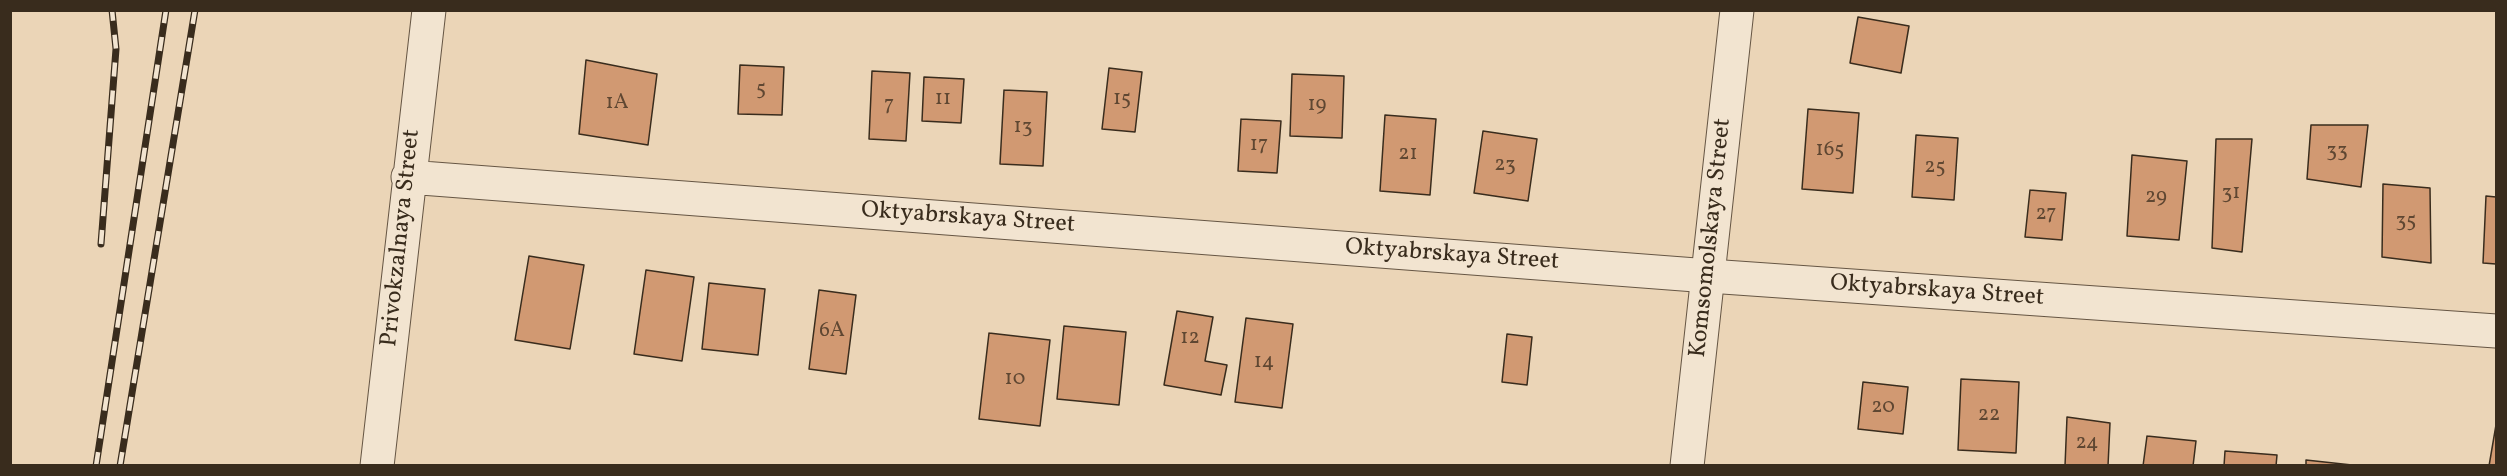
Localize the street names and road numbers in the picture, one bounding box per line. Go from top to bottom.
street label: Komsomolskaya Street [1685,117,1739,359]
street label: Privokzalnaya Street [376,128,428,348]
street label: Oktyabrskaya Street [860,197,1076,241]
street label: Oktyabrskaya Street [1344,234,1560,278]
street label: Oktyabrskaya Street [1829,270,2045,314]

